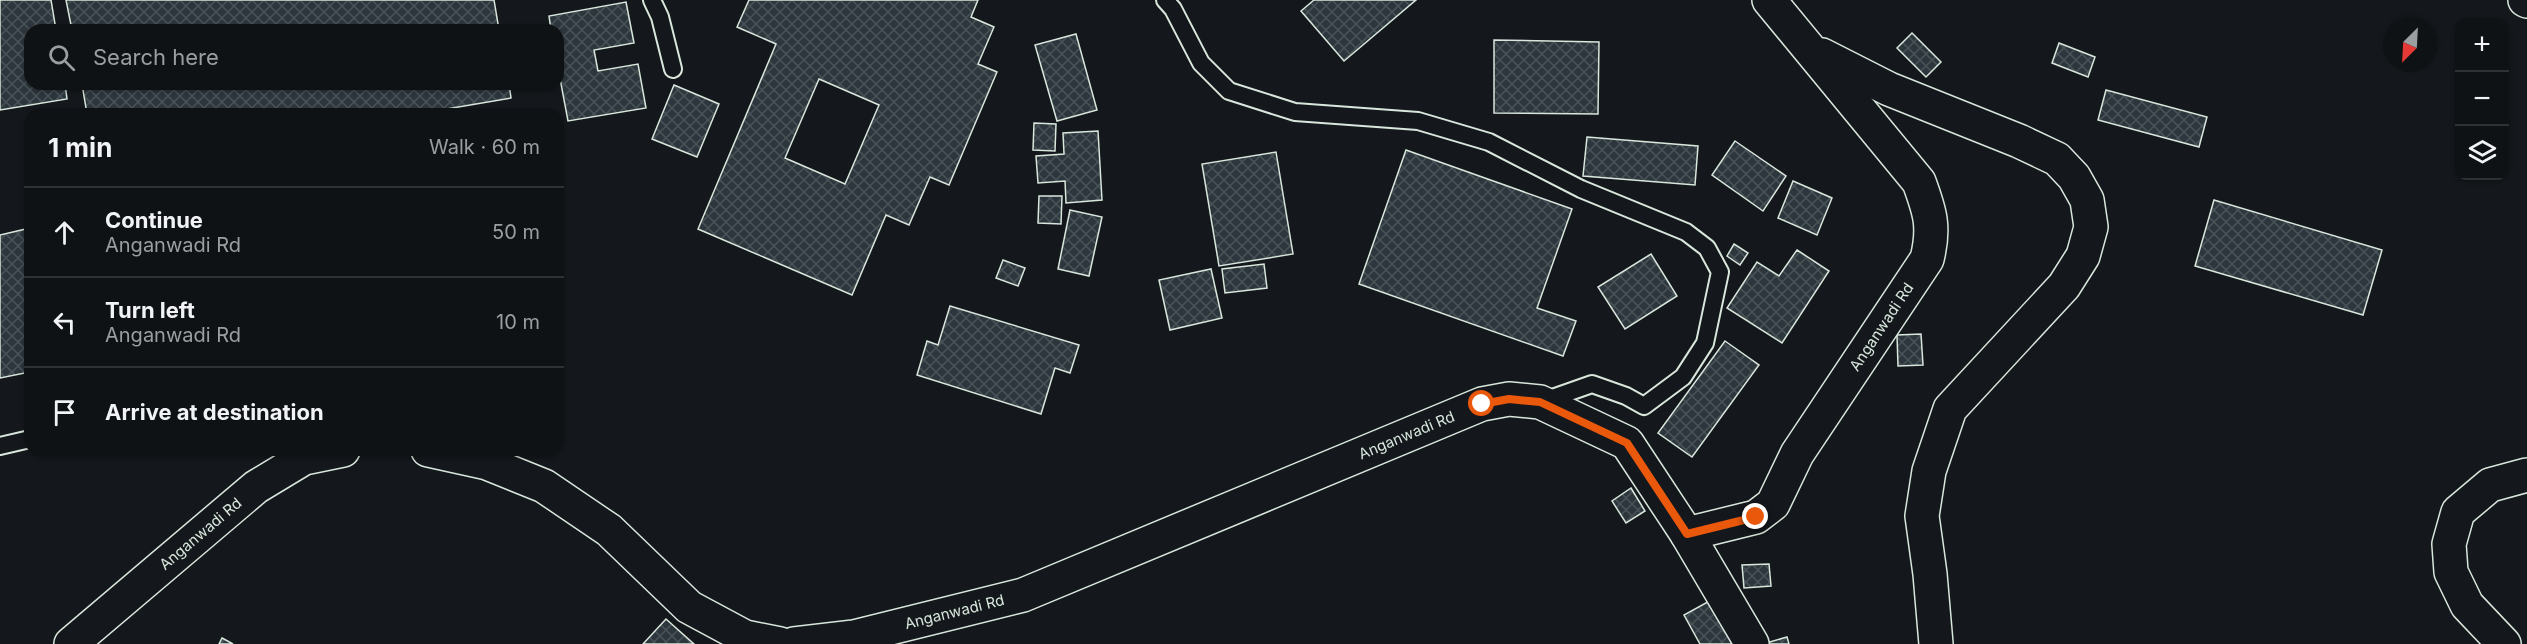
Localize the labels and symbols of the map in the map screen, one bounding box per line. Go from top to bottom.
north arrow [2383,18,2437,72]
street label: Anganwadi Rd [1845,279,1917,375]
route start [1468,390,1494,416]
street label: Anganwadi Rd [1356,407,1457,463]
street label: Anganwadi Rd [155,493,245,574]
route end [1742,503,1768,529]
street label: Anganwadi Rd [903,590,1006,633]

